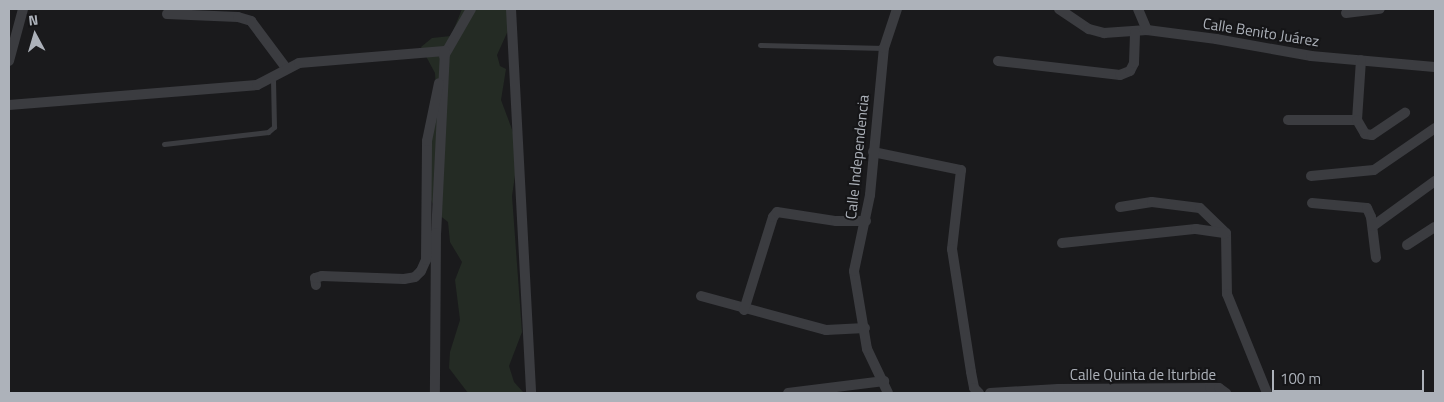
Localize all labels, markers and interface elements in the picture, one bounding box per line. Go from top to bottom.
text: N [27,9,39,31]
north arrow [10,10,60,60]
street label: Calle Benito Juárez [1202,14,1320,50]
street label: Calle Independencia [842,94,872,220]
scale bar [1274,360,1426,392]
street label: Calle Quinta de Iturbide [1070,366,1216,384]
text: 100 m [1280,367,1321,390]

